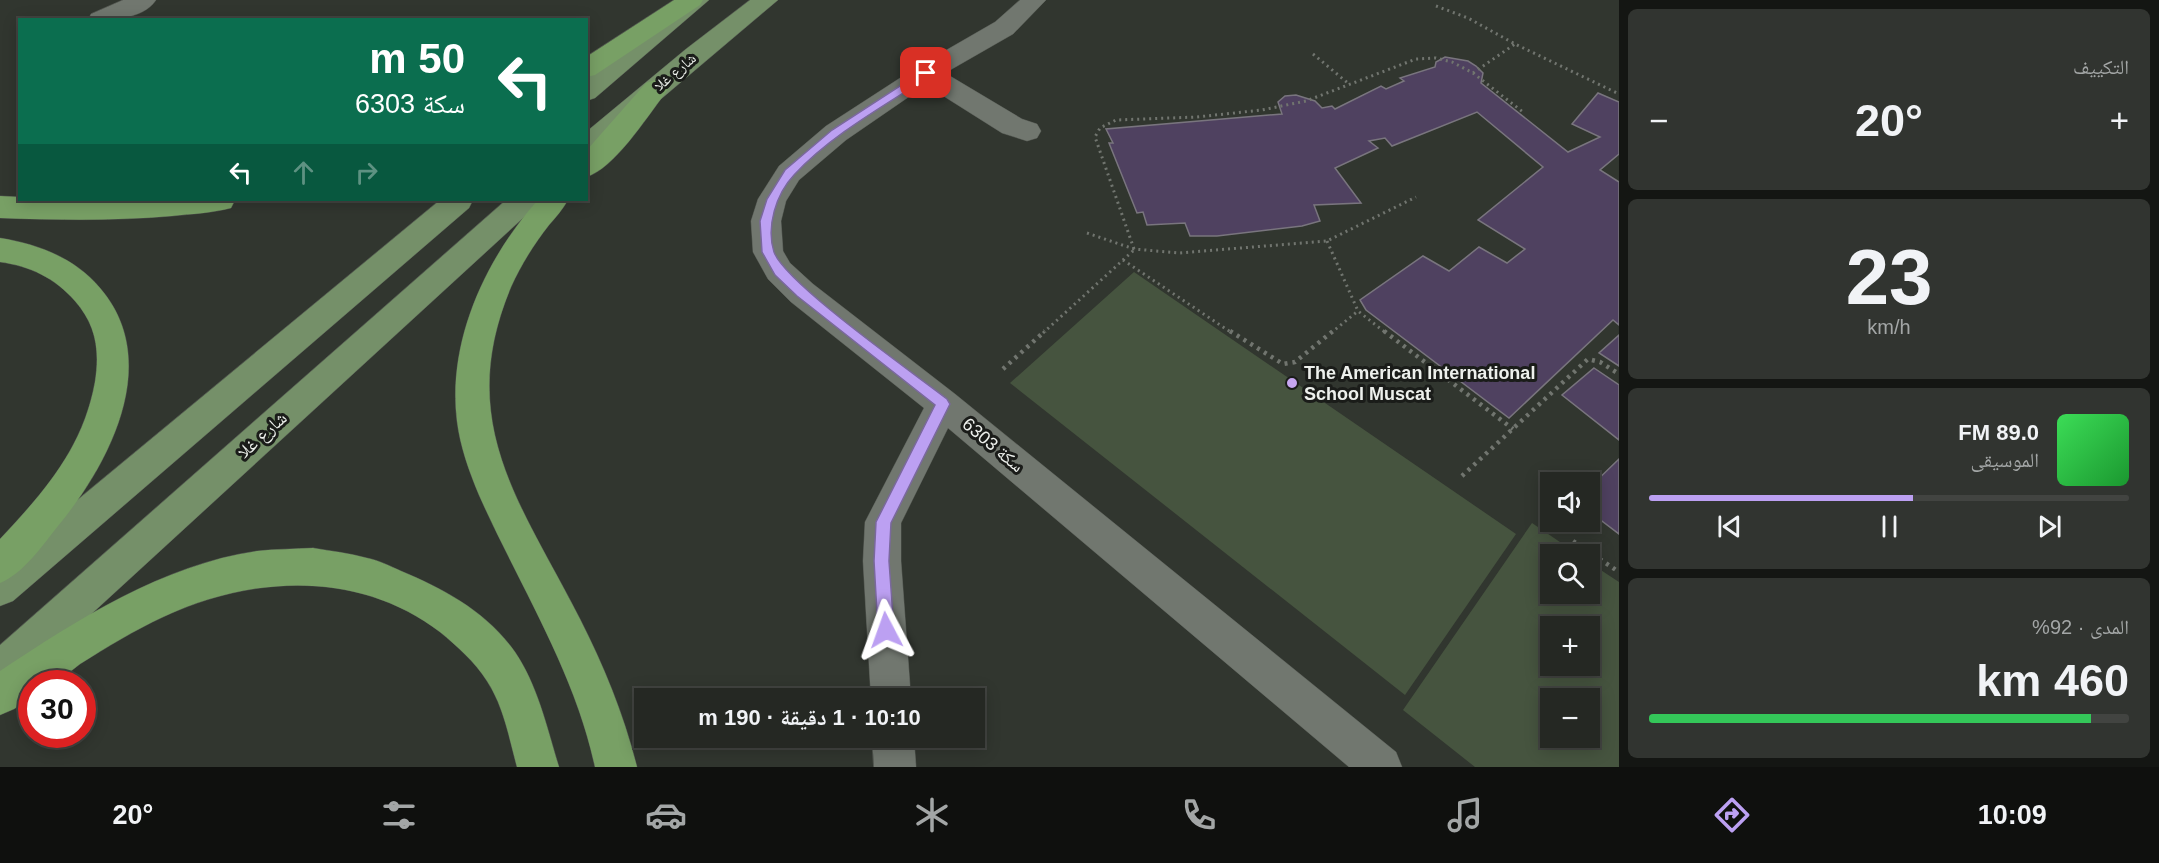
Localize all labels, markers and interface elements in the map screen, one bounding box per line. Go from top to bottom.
text: 50 m [369,35,465,82]
icon: left [486,42,564,120]
pin [900,47,951,98]
street label: شارع غلا [650,49,700,96]
icon: arrive [909,56,942,89]
text: التكييف [2073,56,2129,78]
text: سكة 6303 [355,89,465,119]
text: 20° [1855,95,1923,146]
text: − [1649,102,1668,139]
text: + [2110,102,2129,139]
icon: left [224,156,257,189]
icon: ahead [287,156,320,189]
icon: right [350,156,383,189]
text: 23 [1846,233,1932,321]
text: km/h [1867,316,1911,338]
place label: The American International School Muscat [1304,363,1535,404]
marker: The American International School Muscat [1285,376,1299,390]
street label: شارع غلا [233,408,291,463]
street label: سكة 6303 [958,414,1028,476]
text: 89.0 FM [1958,420,2039,445]
text: الموسيقى [1971,449,2039,471]
map controls [1540,472,1600,748]
button: sound [1540,472,1600,532]
icon: previous [1713,510,1746,543]
icon: pause [1873,510,1906,543]
icon: next [2033,510,2066,543]
button: search [1540,544,1600,604]
position arrow [854,598,918,662]
button: + [1540,616,1600,676]
text: المدى · 92% [2032,616,2129,638]
text: 460 km [1976,655,2129,706]
speed limit sign: 30 [18,670,96,748]
button: − [1540,688,1600,748]
text: 10:10 · 1 دقيقة · 190 m [698,705,921,730]
icon: filters [378,794,420,836]
icon: car [645,794,687,836]
icon: climate [911,794,953,836]
icon: phone [1178,794,1220,836]
icon: music [1444,794,1486,836]
icon: directions [1711,794,1753,836]
text: 20° [112,800,153,830]
text: 10:09 [1978,800,2047,830]

